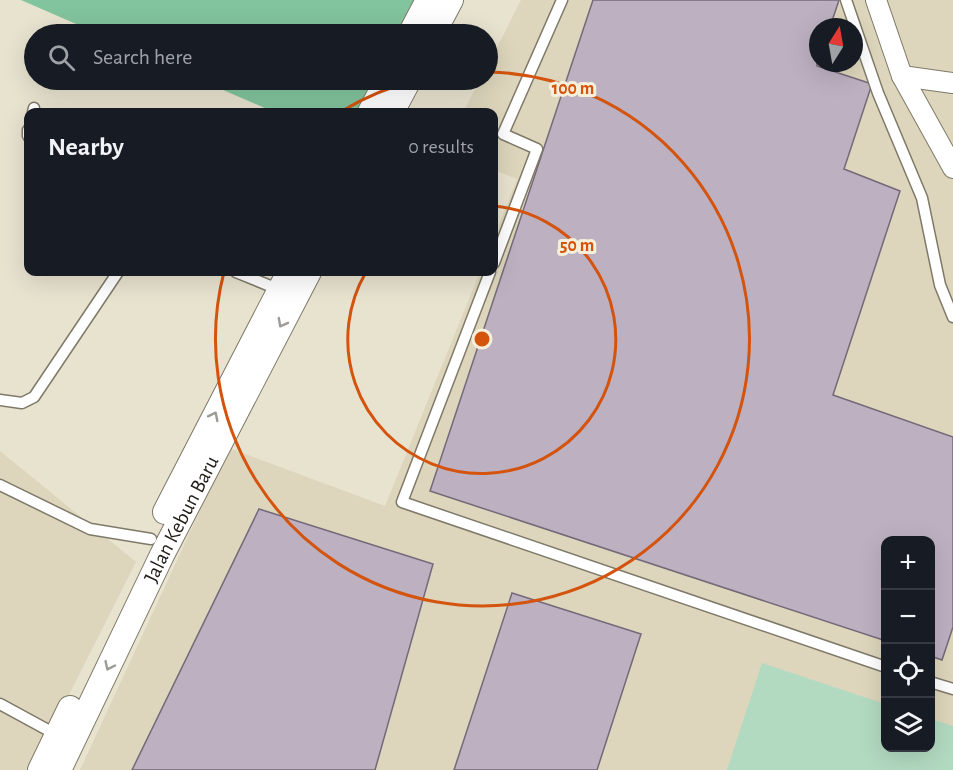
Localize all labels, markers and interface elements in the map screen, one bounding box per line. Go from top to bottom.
north arrow [809,18,863,72]
search box [24,24,498,90]
icon: search [45,41,78,74]
text: Search here [93,46,192,68]
text: 100 m [552,80,594,98]
text: Nearby [48,134,124,160]
text: 0 results [408,137,474,157]
text: 50 m [560,237,594,255]
one-way arrow [278,317,289,328]
centre of rings [472,329,492,349]
one-way arrow [207,412,219,423]
street label: Jalan Kebun Baru [140,452,222,586]
map controls [881,536,935,752]
button: + [881,536,935,590]
button: − [881,590,935,644]
button: locate [881,644,935,698]
one-way arrow [104,659,116,670]
button: layers [881,698,935,752]

